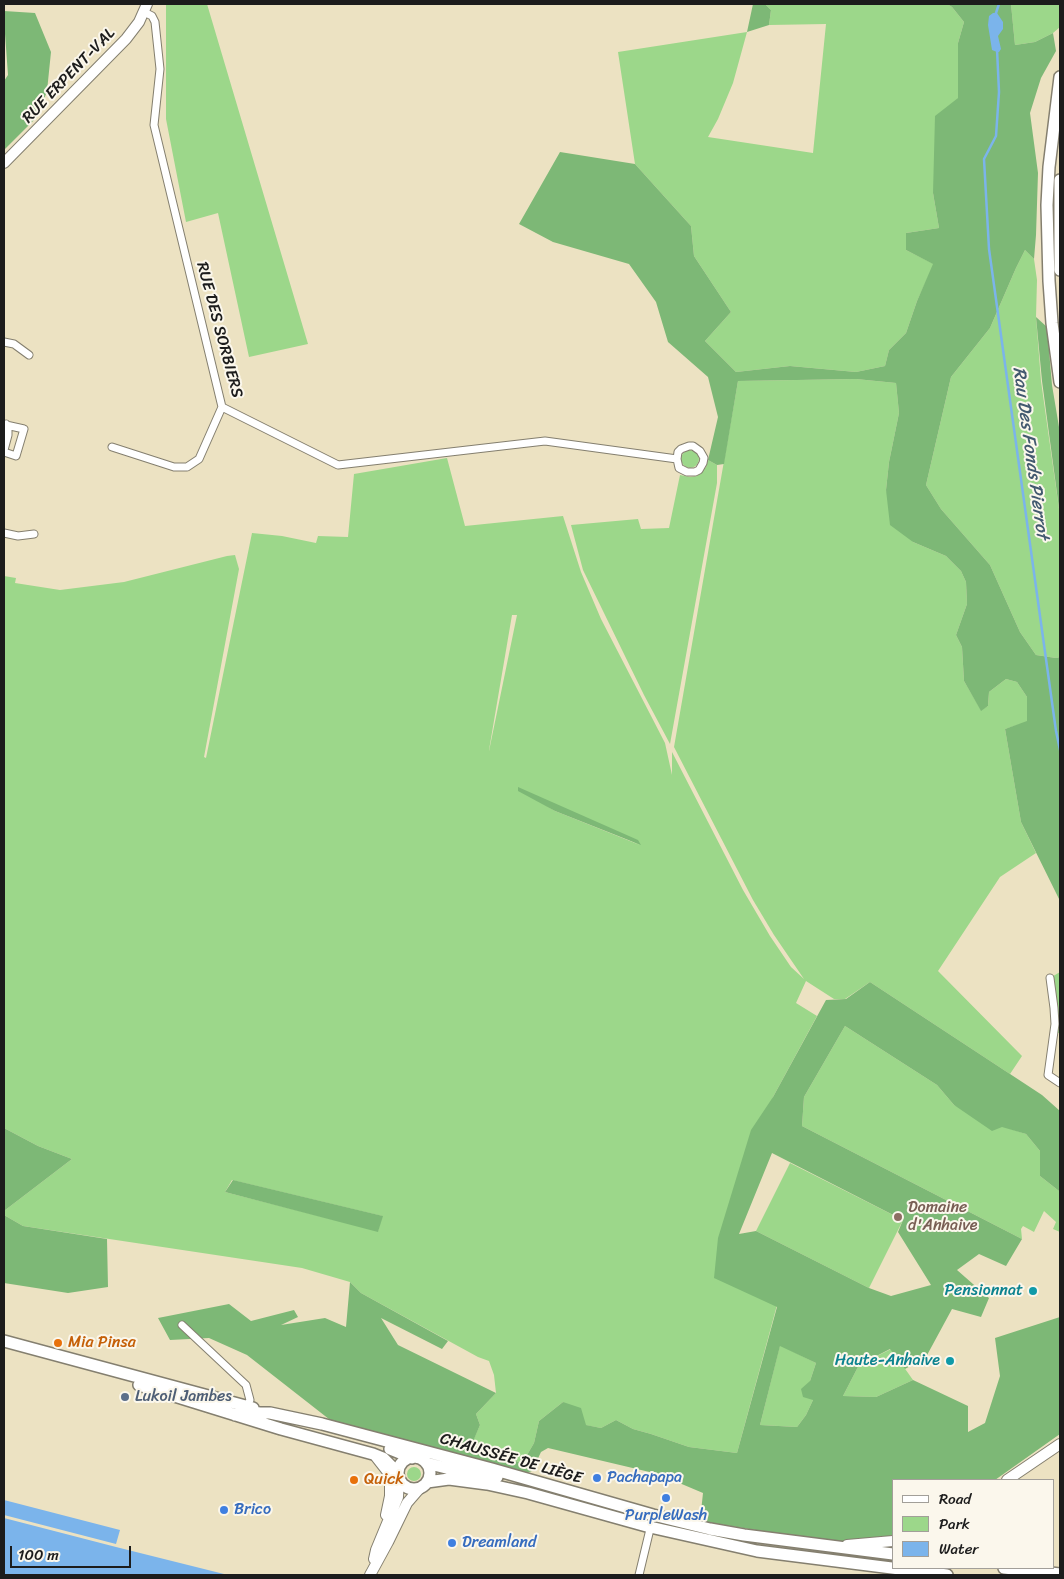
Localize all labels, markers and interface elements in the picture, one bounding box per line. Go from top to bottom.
street label: RUE ERPENT-VAL [19,24,119,128]
street label: RUE DES SORBIERS [192,260,246,400]
water label: Rau Des Fonds Pierrot [1007,366,1053,540]
place label: Domaine d'Anhaive [908,1198,978,1236]
marker: Domaine d'Anhaive [892,1211,904,1223]
place label: Pensionnat [944,1281,1023,1301]
marker: Pensionnat [1027,1285,1039,1297]
place label: Mia Pinsa [68,1333,136,1353]
marker: Mia Pinsa [52,1337,64,1349]
place label: Haute-Anhaive [835,1351,940,1371]
marker: Haute-Anhaive [944,1355,956,1367]
place label: Lukoil Jambes [135,1387,232,1407]
marker: Lukoil Jambes [119,1391,131,1403]
street label: CHAUSSÉE DE LIÈGE [438,1430,584,1488]
place label: Pachapapa [607,1468,682,1488]
place label: Quick [364,1470,404,1490]
marker: Pachapapa [591,1472,603,1484]
marker: Quick [348,1474,360,1486]
legend [892,1479,1054,1569]
text: Road [939,1486,971,1512]
marker: PurpleWash [660,1492,672,1504]
place label: Brico [234,1500,271,1520]
marker: Brico [218,1504,230,1516]
place label: PurpleWash [625,1506,707,1526]
text: Park [939,1511,970,1537]
place label: Dreamland [462,1533,536,1553]
scale bar [12,1536,134,1568]
text: Water [939,1536,979,1562]
marker: Dreamland [446,1537,458,1549]
text: 100 m [18,1542,59,1568]

